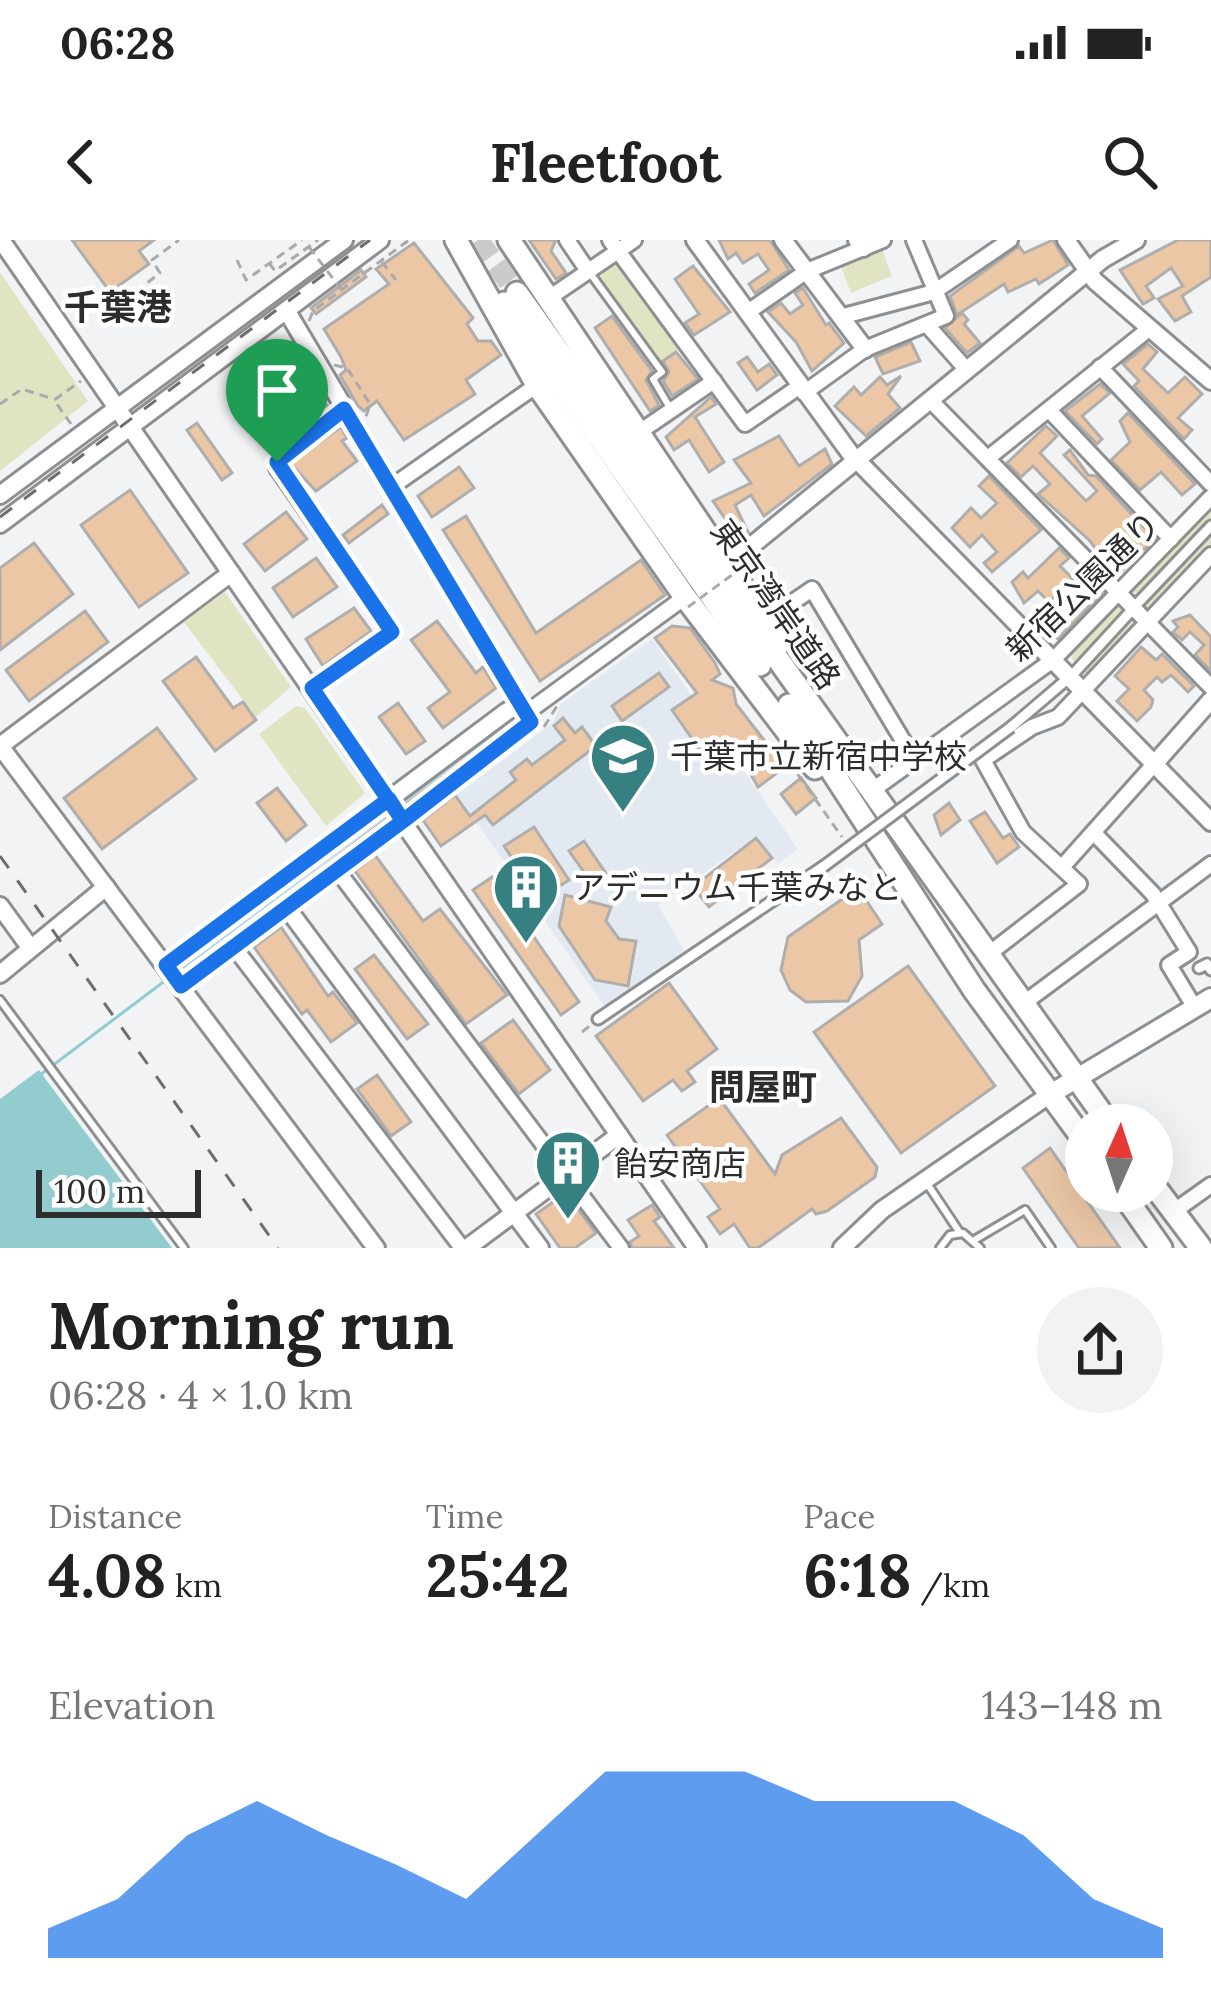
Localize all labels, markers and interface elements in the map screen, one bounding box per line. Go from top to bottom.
text: 06:28 [60,14,175,71]
text: Fleetfoot [490,128,721,197]
icon: back [48,129,114,195]
icon: search [1097,129,1163,195]
district label: 千葉港 [64,284,172,330]
pin [226,339,328,462]
icon: arrive [244,357,310,423]
street label: 新宿公園通り [997,502,1169,670]
street label: 東京湾岸道路 [702,511,850,697]
school or university icon: 千葉市立新宿中学校 [588,721,658,815]
place label: 千葉市立新宿中学校 [670,735,967,777]
building icon: アデニウム千葉みなと [491,852,561,946]
place label: アデニウム千葉みなと [572,866,902,908]
district label: 問屋町 [709,1064,817,1110]
north arrow [1065,1104,1173,1212]
map controls [1065,1104,1173,1212]
building icon: 飴安商店 [533,1128,603,1222]
place label: 飴安商店 [614,1142,746,1184]
scale bar [36,1164,201,1217]
text: 100 m [54,1170,145,1212]
text: Morning run [48,1283,454,1367]
button: share [1037,1287,1163,1413]
text: 06:28 · 4 × 1.0 km [48,1370,353,1420]
text: Distance [48,1495,182,1537]
text: Time [426,1495,503,1537]
text: Pace [803,1495,875,1537]
text: 4.08 [48,1537,166,1613]
text: 25:42 [426,1537,570,1613]
text: 6:18 [803,1537,912,1613]
text: km [166,1564,222,1606]
text: /km [912,1564,990,1606]
text: Elevation [48,1680,216,1730]
text: 143–148 m [982,1680,1163,1730]

